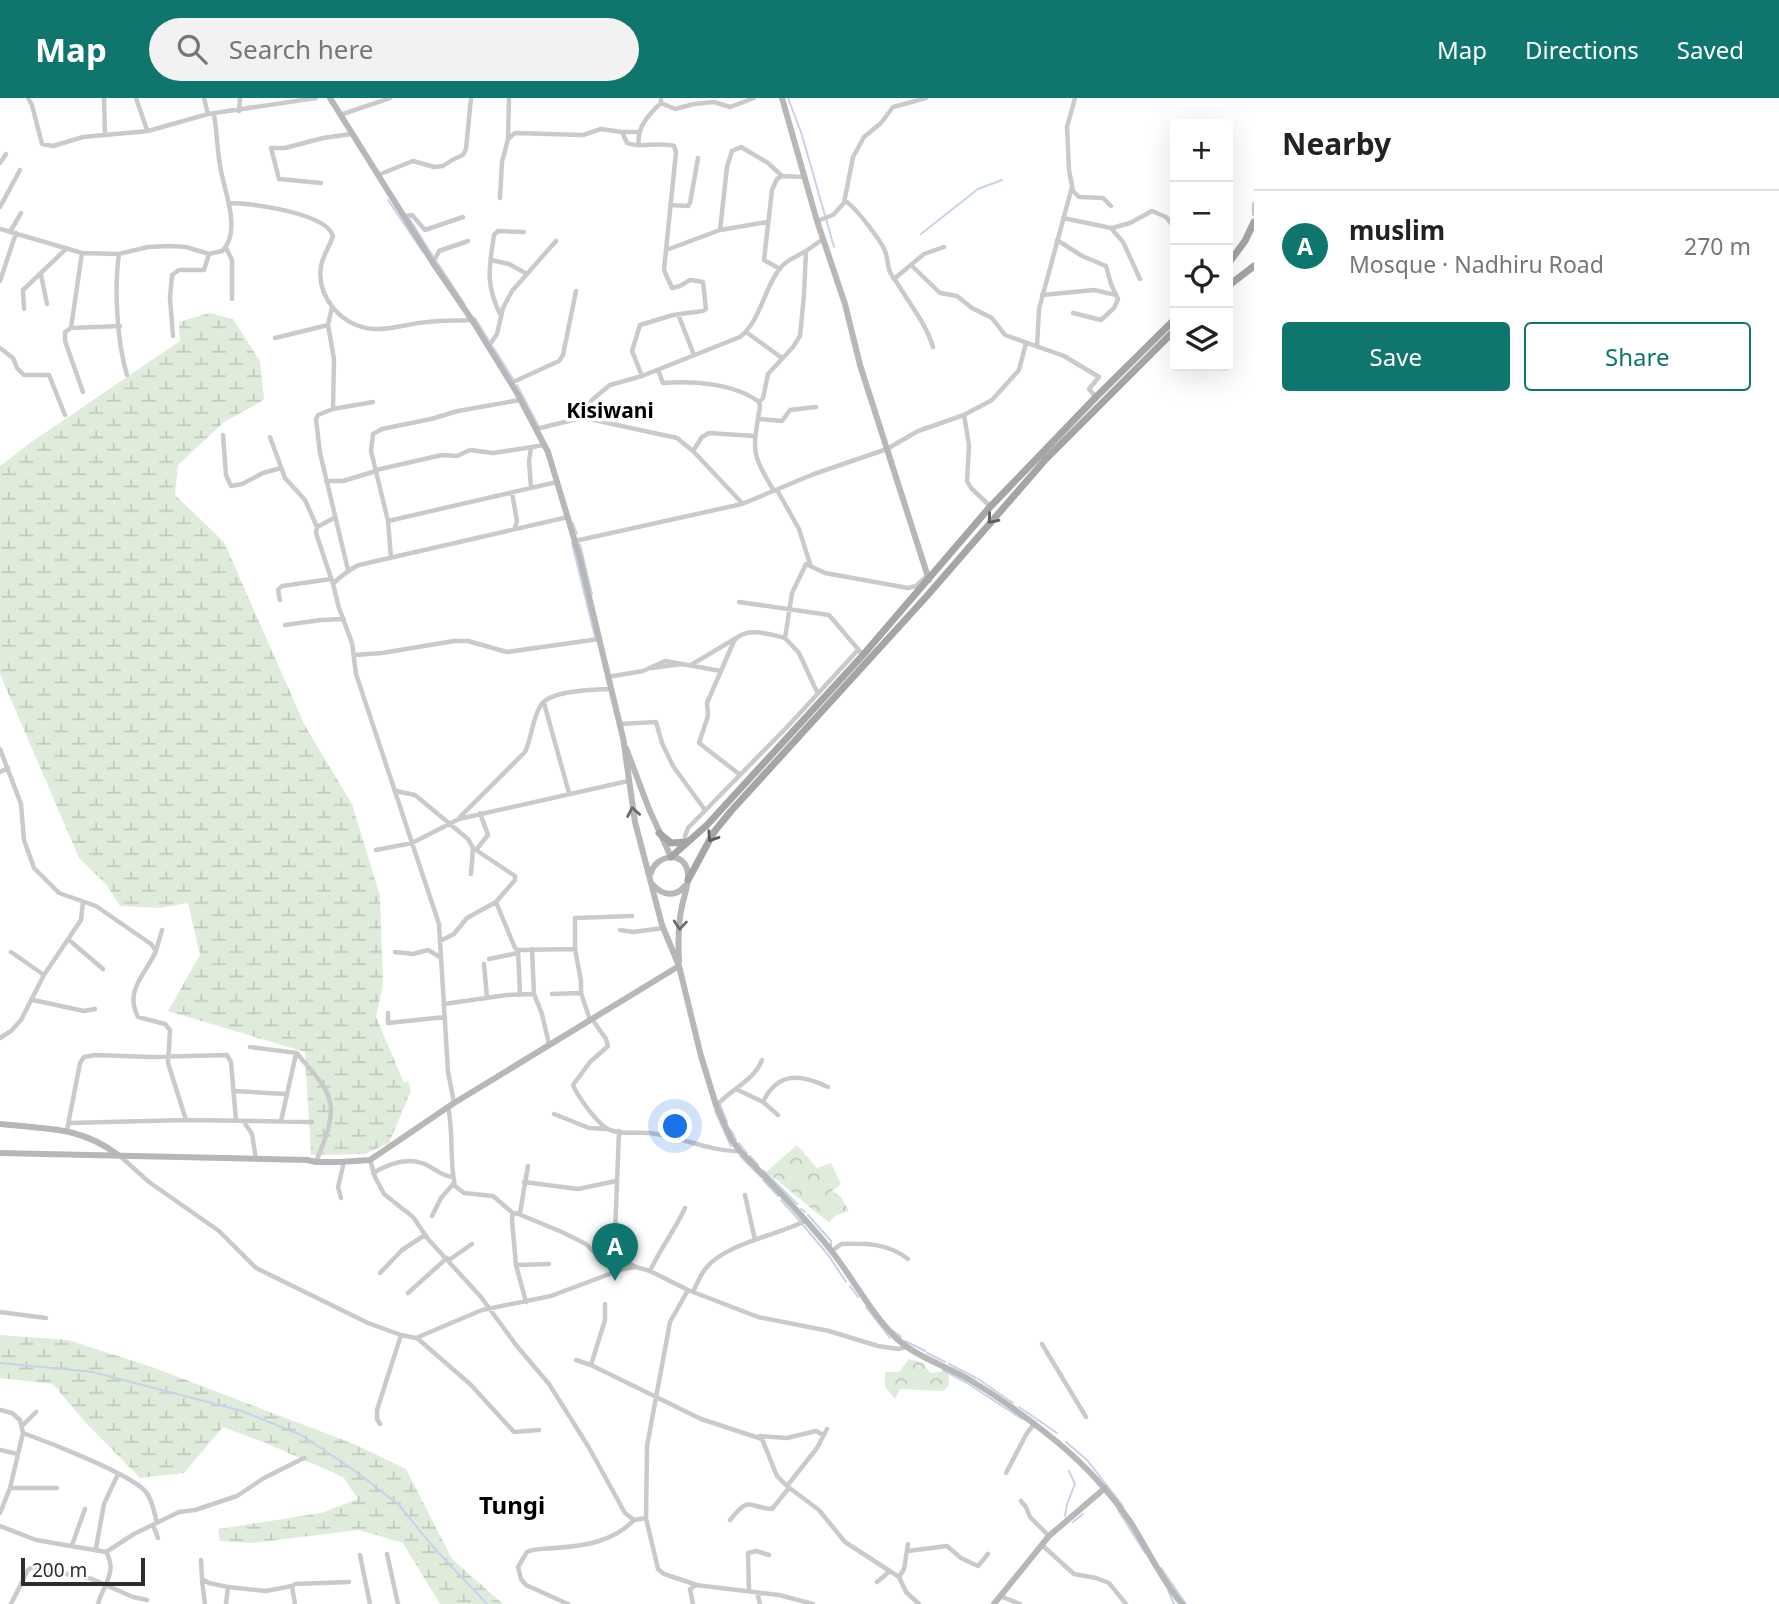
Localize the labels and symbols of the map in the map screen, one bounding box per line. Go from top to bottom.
district label: Kisiwani [566,396,654,424]
one-way arrow [988,511,1000,524]
one-way arrow [626,806,641,818]
one-way arrow [707,830,720,843]
one-way arrow [672,919,687,931]
your location [658,1109,692,1143]
pin: A [592,1223,638,1281]
district label: Tungi [479,1488,545,1521]
scale bar [21,1555,145,1587]

